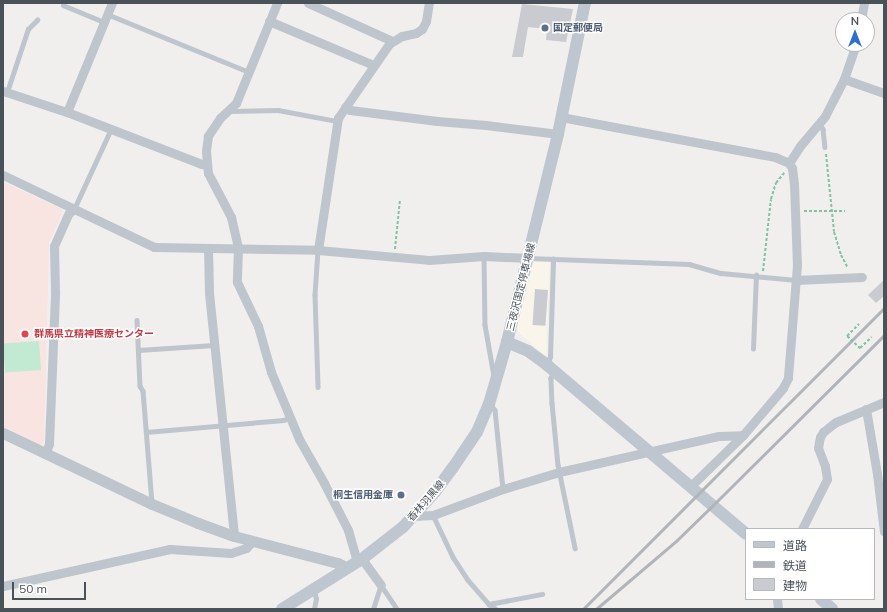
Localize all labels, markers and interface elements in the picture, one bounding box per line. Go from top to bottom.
north arrow [835,12,875,52]
text: N [851,14,859,28]
place label: 国定郵便局 [553,22,603,34]
marker: 国定郵便局 [540,23,550,33]
street label: 三夜沢国定停車場線 [504,242,538,332]
marker: 群馬県立精神医療センター [19,328,31,340]
place label: 群馬県立精神医療センター [34,328,154,340]
street label: 香林羽黒線 [405,478,447,524]
place label: 桐生信用金庫 [333,489,393,501]
marker: 桐生信用金庫 [396,490,406,500]
legend [745,528,875,600]
text: 道路 [783,538,807,553]
text: 鉄道 [783,558,807,573]
scale bar [14,574,88,600]
text: 建物 [783,578,807,593]
text: 50 m [19,581,47,596]

